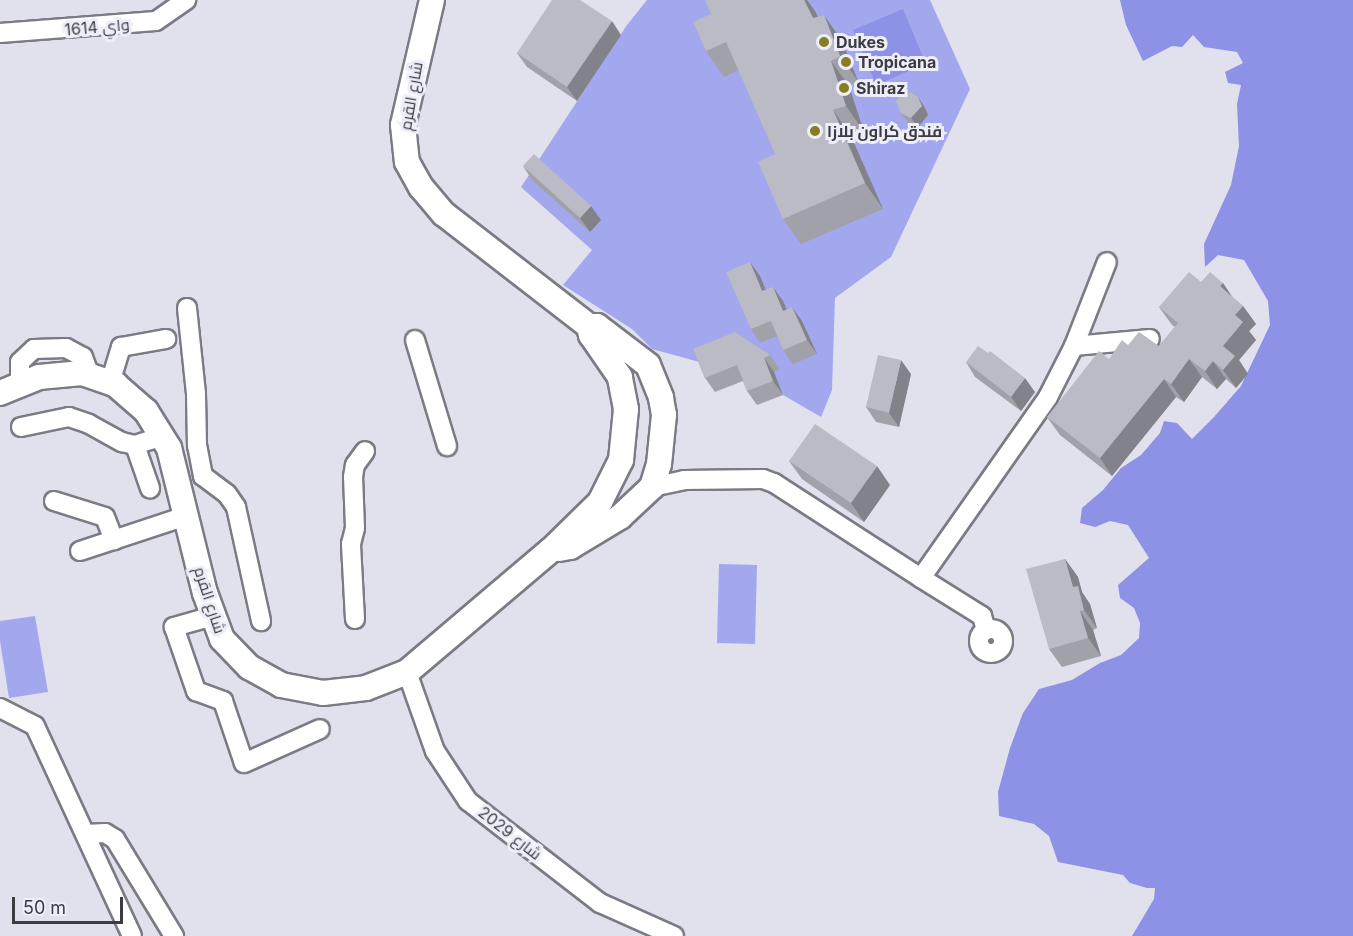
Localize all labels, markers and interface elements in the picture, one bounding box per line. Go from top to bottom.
street label: واي 1614 [64,15,130,39]
place label: Dukes [836,32,885,52]
marker: Dukes [817,35,831,49]
place label: Tropicana [858,52,936,72]
marker: Tropicana [839,55,853,69]
street label: شارع القرم [396,60,426,132]
place label: Shiraz [856,78,906,98]
marker: Shiraz [837,81,851,95]
place label: فندق كراون بلازا [827,121,942,141]
marker: فندق كراون بلازا [808,124,822,138]
street label: شارع القرم [190,564,230,636]
street label: 2029 شارع [475,802,545,864]
scale bar [15,885,126,923]
text: 50 m [23,897,66,918]

